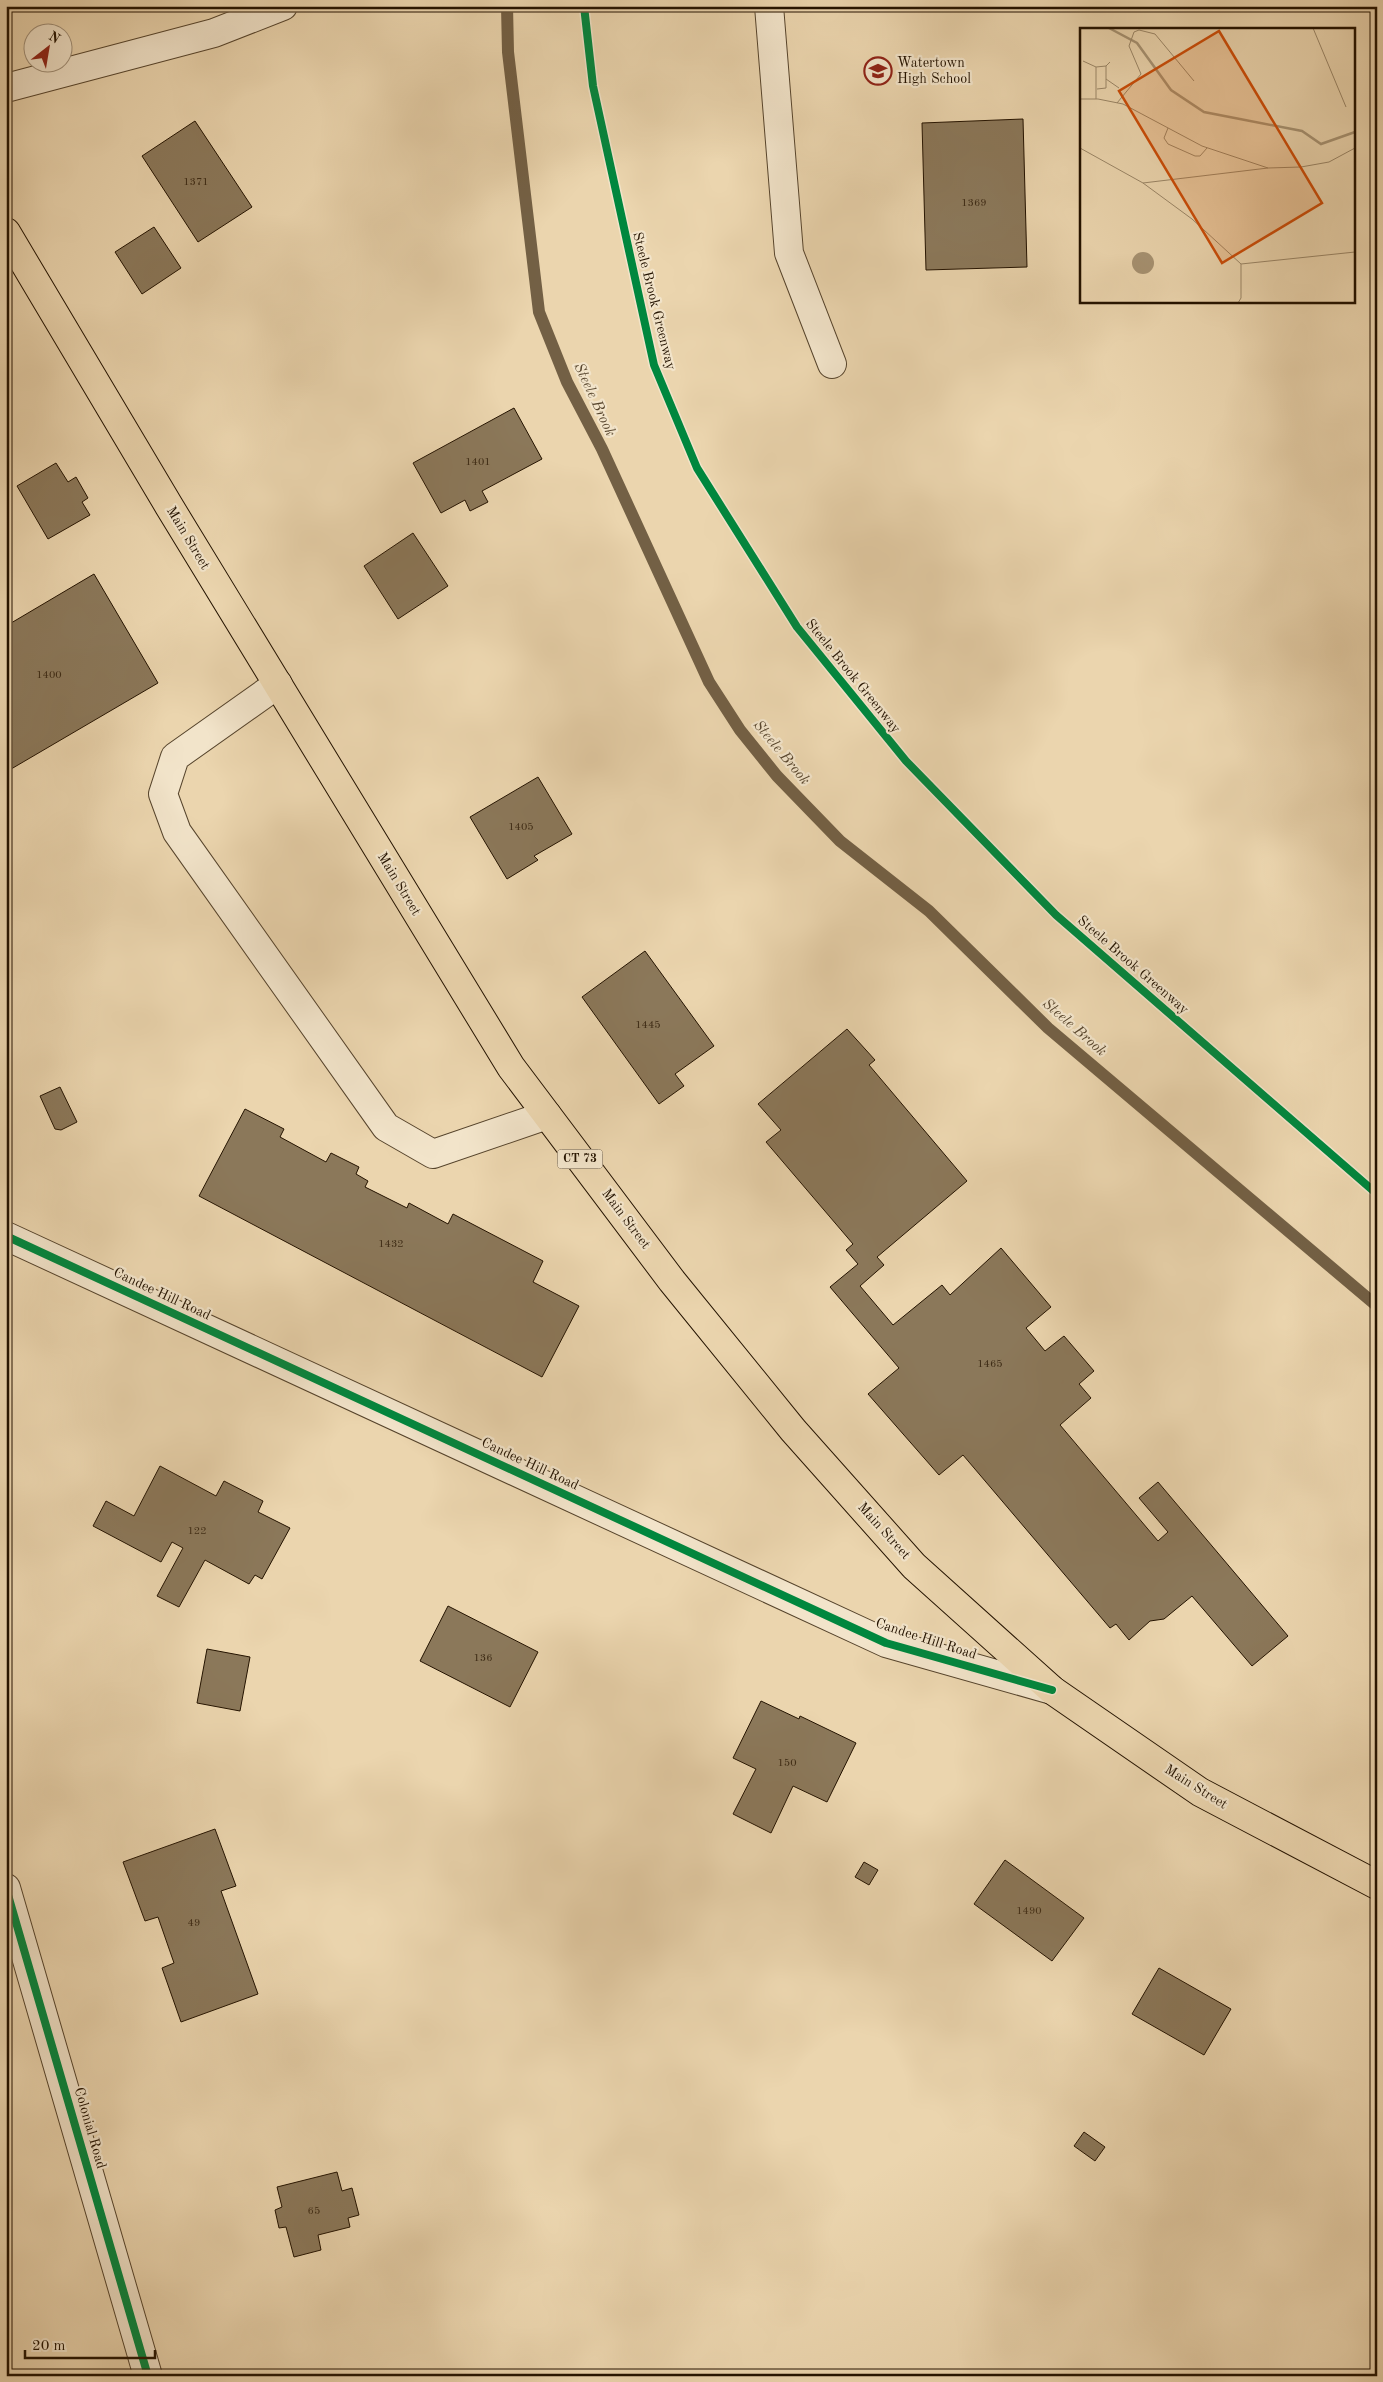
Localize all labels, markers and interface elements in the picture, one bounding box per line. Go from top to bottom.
north arrow [22,22,72,72]
inset map [1080,28,1356,302]
text: N [46,29,63,47]
school or university icon: Watertown High School [863,56,893,86]
place label: Watertown High School [897,56,971,86]
house number: 1371 [183,177,209,188]
house number: 1369 [961,198,987,209]
street label: Steele Brook Greenway [630,230,678,372]
water label: Steele Brook [570,361,618,439]
house number: 1401 [465,457,491,468]
street label: Main Street [164,504,212,572]
street label: Steele Brook Greenway [803,616,903,736]
house number: 1400 [36,670,62,681]
water label: Steele Brook [750,718,812,788]
house number: 1405 [508,822,534,833]
street label: Main Street [375,850,423,918]
street label: Steele Brook Greenway [1075,913,1192,1017]
water label: Steele Brook [1039,996,1109,1060]
house number: 1445 [635,1020,661,1031]
road number: CT 73 [558,1150,602,1168]
street label: Main Street [599,1186,653,1252]
house number: 1432 [378,1239,404,1250]
street label: Candee Hill Road [111,1265,213,1323]
house number: 1465 [977,1359,1003,1370]
street label: Candee Hill Road [479,1435,581,1493]
street label: Main Street [855,1500,913,1562]
house number: 122 [187,1526,207,1537]
street label: Candee Hill Road [874,1616,978,1662]
house number: 136 [473,1653,493,1664]
house number: 150 [777,1758,797,1769]
street label: Main Street [1162,1762,1230,1812]
house number: 1490 [1016,1906,1042,1917]
house number: 49 [188,1918,200,1929]
street label: Colonial Road [72,2086,108,2170]
house number: 65 [308,2206,320,2217]
scale bar [25,2327,155,2359]
text: 20 m [32,2339,66,2354]

